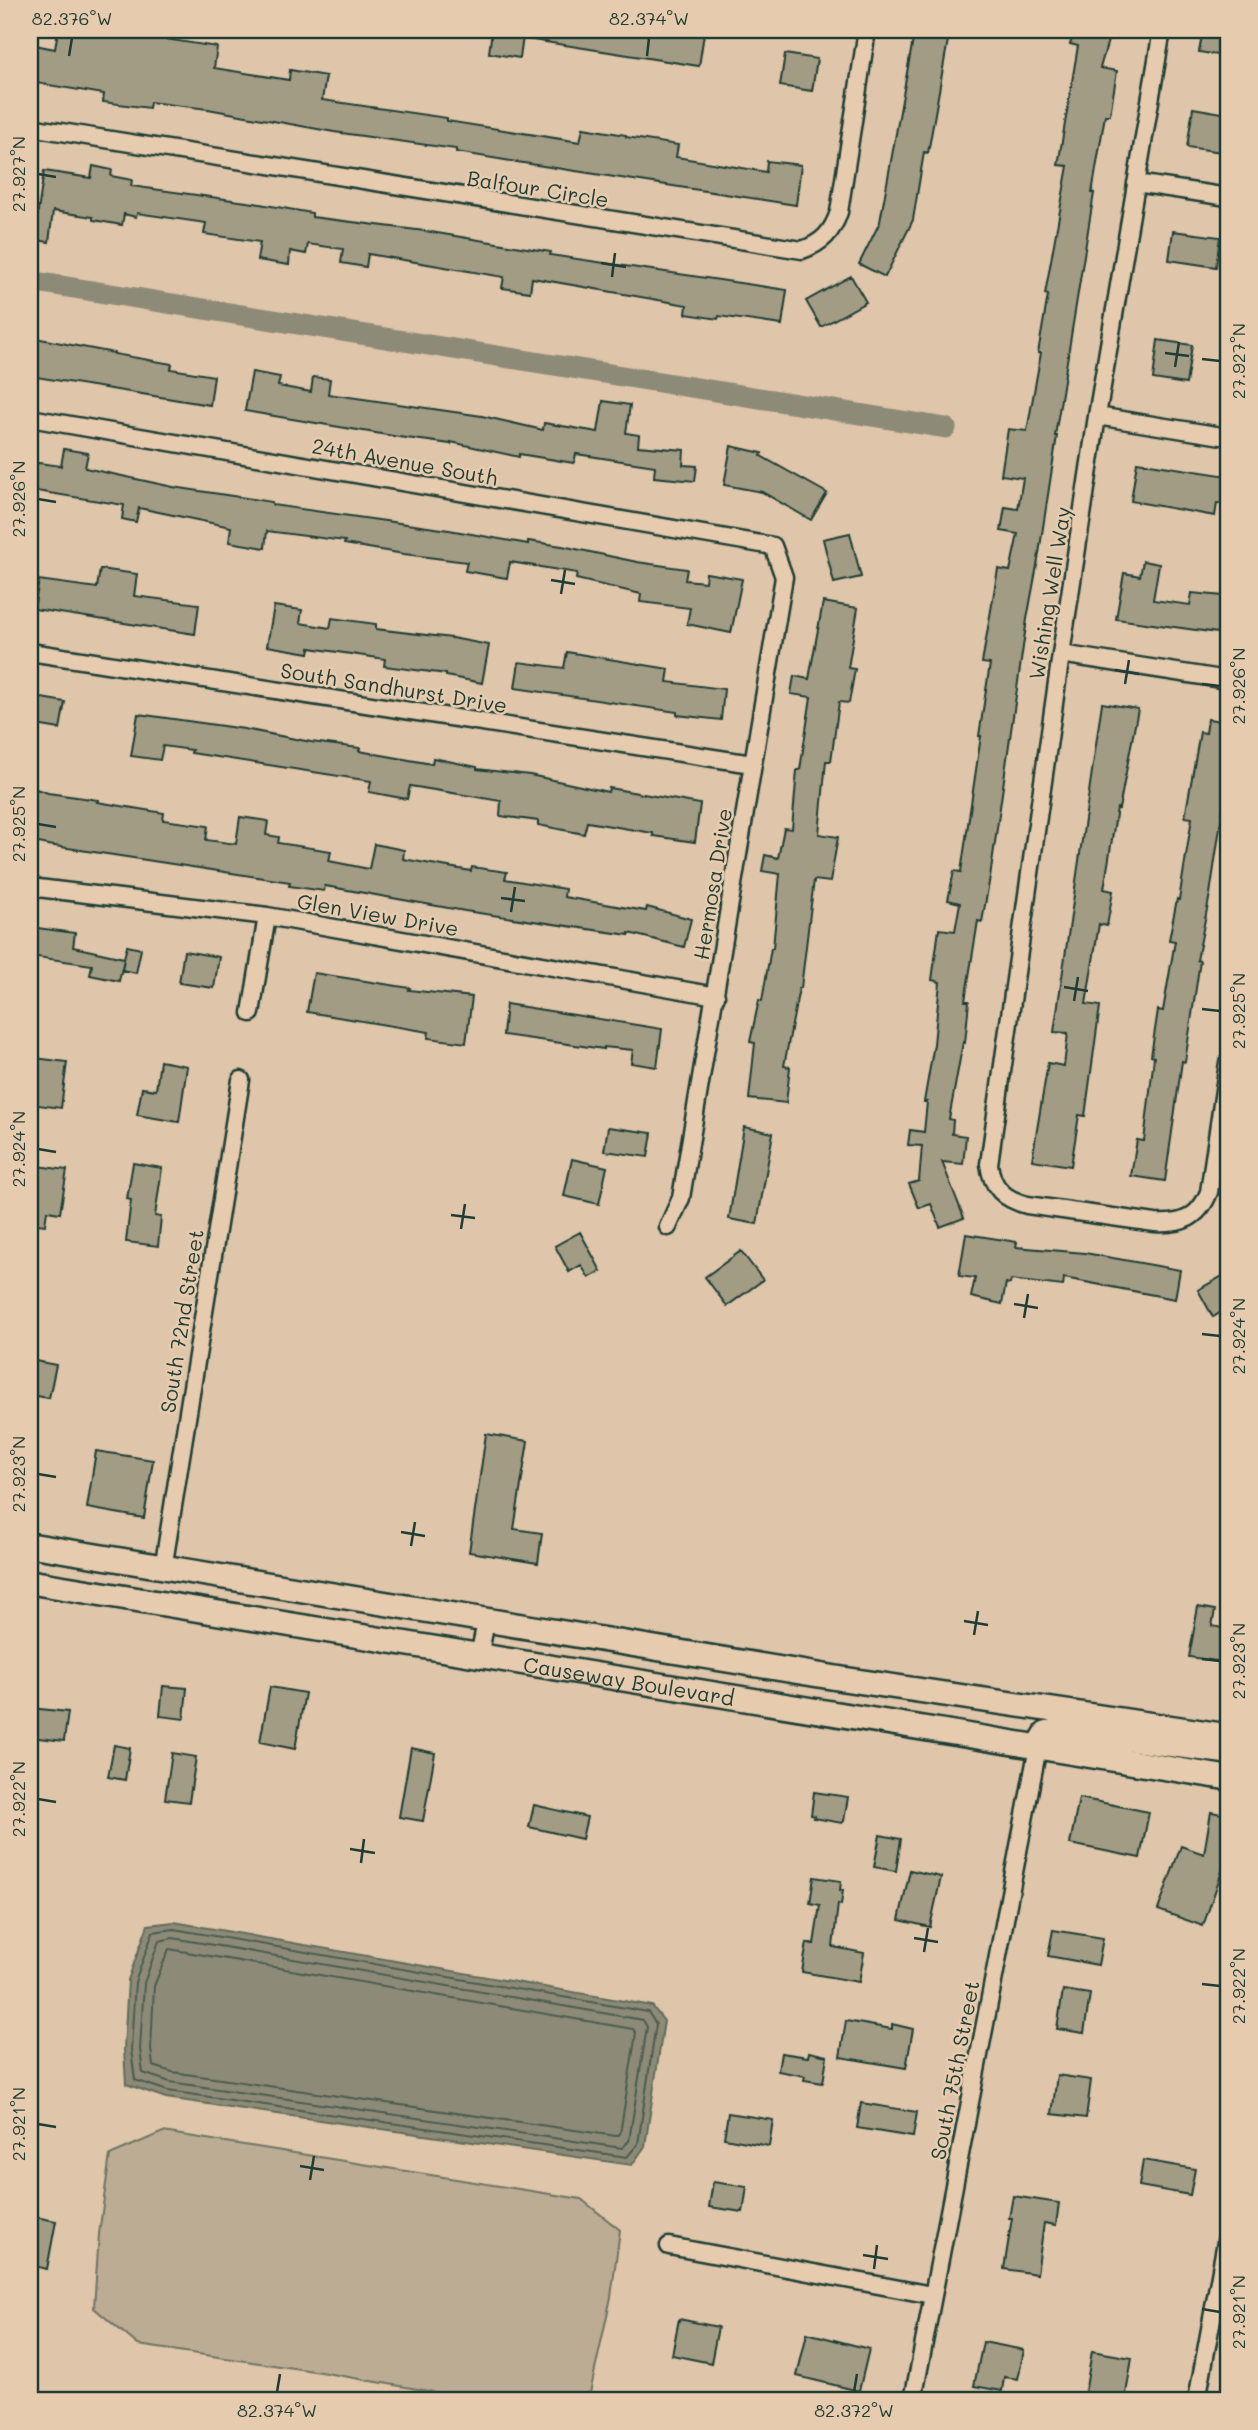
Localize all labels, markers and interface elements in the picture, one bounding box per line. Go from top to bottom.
text: 82.376°W [32,6,112,30]
text: 82.374°W [609,6,689,30]
text: 27.927°N [6,136,30,212]
street label: Balfour Circle [465,163,611,213]
text: 27.927°N [1226,323,1250,399]
street label: 24th Avenue South [310,431,500,491]
text: 27.926°N [6,460,30,538]
street label: Wishing Well Way [1022,504,1076,682]
text: 27.926°N [1226,647,1250,725]
street label: South Sandhurst Drive [279,656,509,718]
text: 27.925°N [6,786,30,862]
street label: Hermosa Drive [687,806,737,962]
street label: Glen View Drive [295,886,461,942]
text: 27.925°N [1226,973,1250,1049]
text: 27.924°N [6,1111,30,1187]
street label: South 72nd Street [153,1227,209,1415]
text: 27.924°N [1226,1298,1250,1374]
text: 27.923°N [6,1436,30,1512]
text: 27.923°N [1226,1623,1250,1699]
street label: Causeway Boulevard [522,1649,736,1711]
text: 27.922°N [6,1761,30,1837]
text: 27.922°N [1226,1948,1250,2024]
street label: South 75th Street [923,1978,985,2162]
text: 27.921°N [6,2087,30,2161]
text: 27.921°N [1226,2275,1250,2349]
text: 82.374°W [237,2398,317,2422]
text: 82.372°W [814,2398,894,2422]

